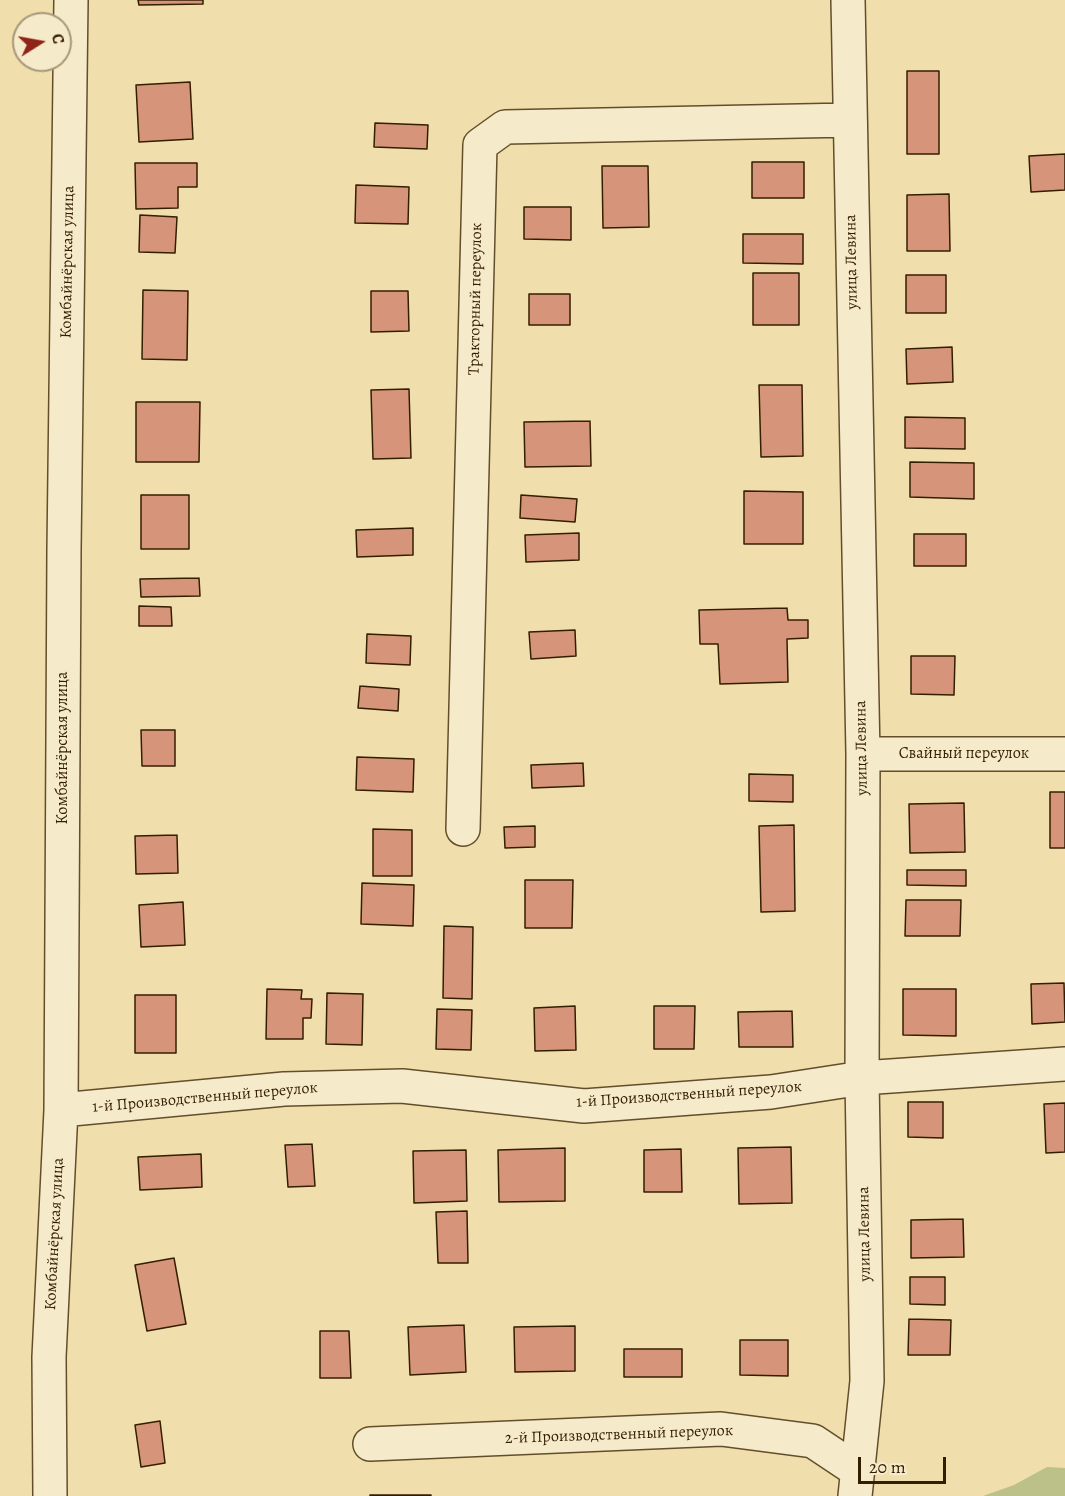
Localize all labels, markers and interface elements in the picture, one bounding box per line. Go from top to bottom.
north arrow [12,12,72,72]
text: С [46,32,69,46]
street label: Комбайнёрская улица [57,185,79,339]
street label: улица Левина [842,214,862,310]
street label: Тракторный переулок [465,223,487,375]
street label: Комбайнёрская улица [53,672,73,824]
street label: улица Левина [852,700,872,796]
street label: Свайный переулок [899,744,1029,764]
street label: 1-й Производственный переулок [575,1078,803,1112]
street label: 1-й Производственный переулок [91,1079,319,1117]
street label: Комбайнёрская улица [41,1157,69,1311]
street label: улица Левина [855,1186,875,1282]
street label: 2-й Производственный переулок [505,1421,733,1449]
scale bar [861,1445,950,1483]
text: 20 m [869,1455,906,1479]

